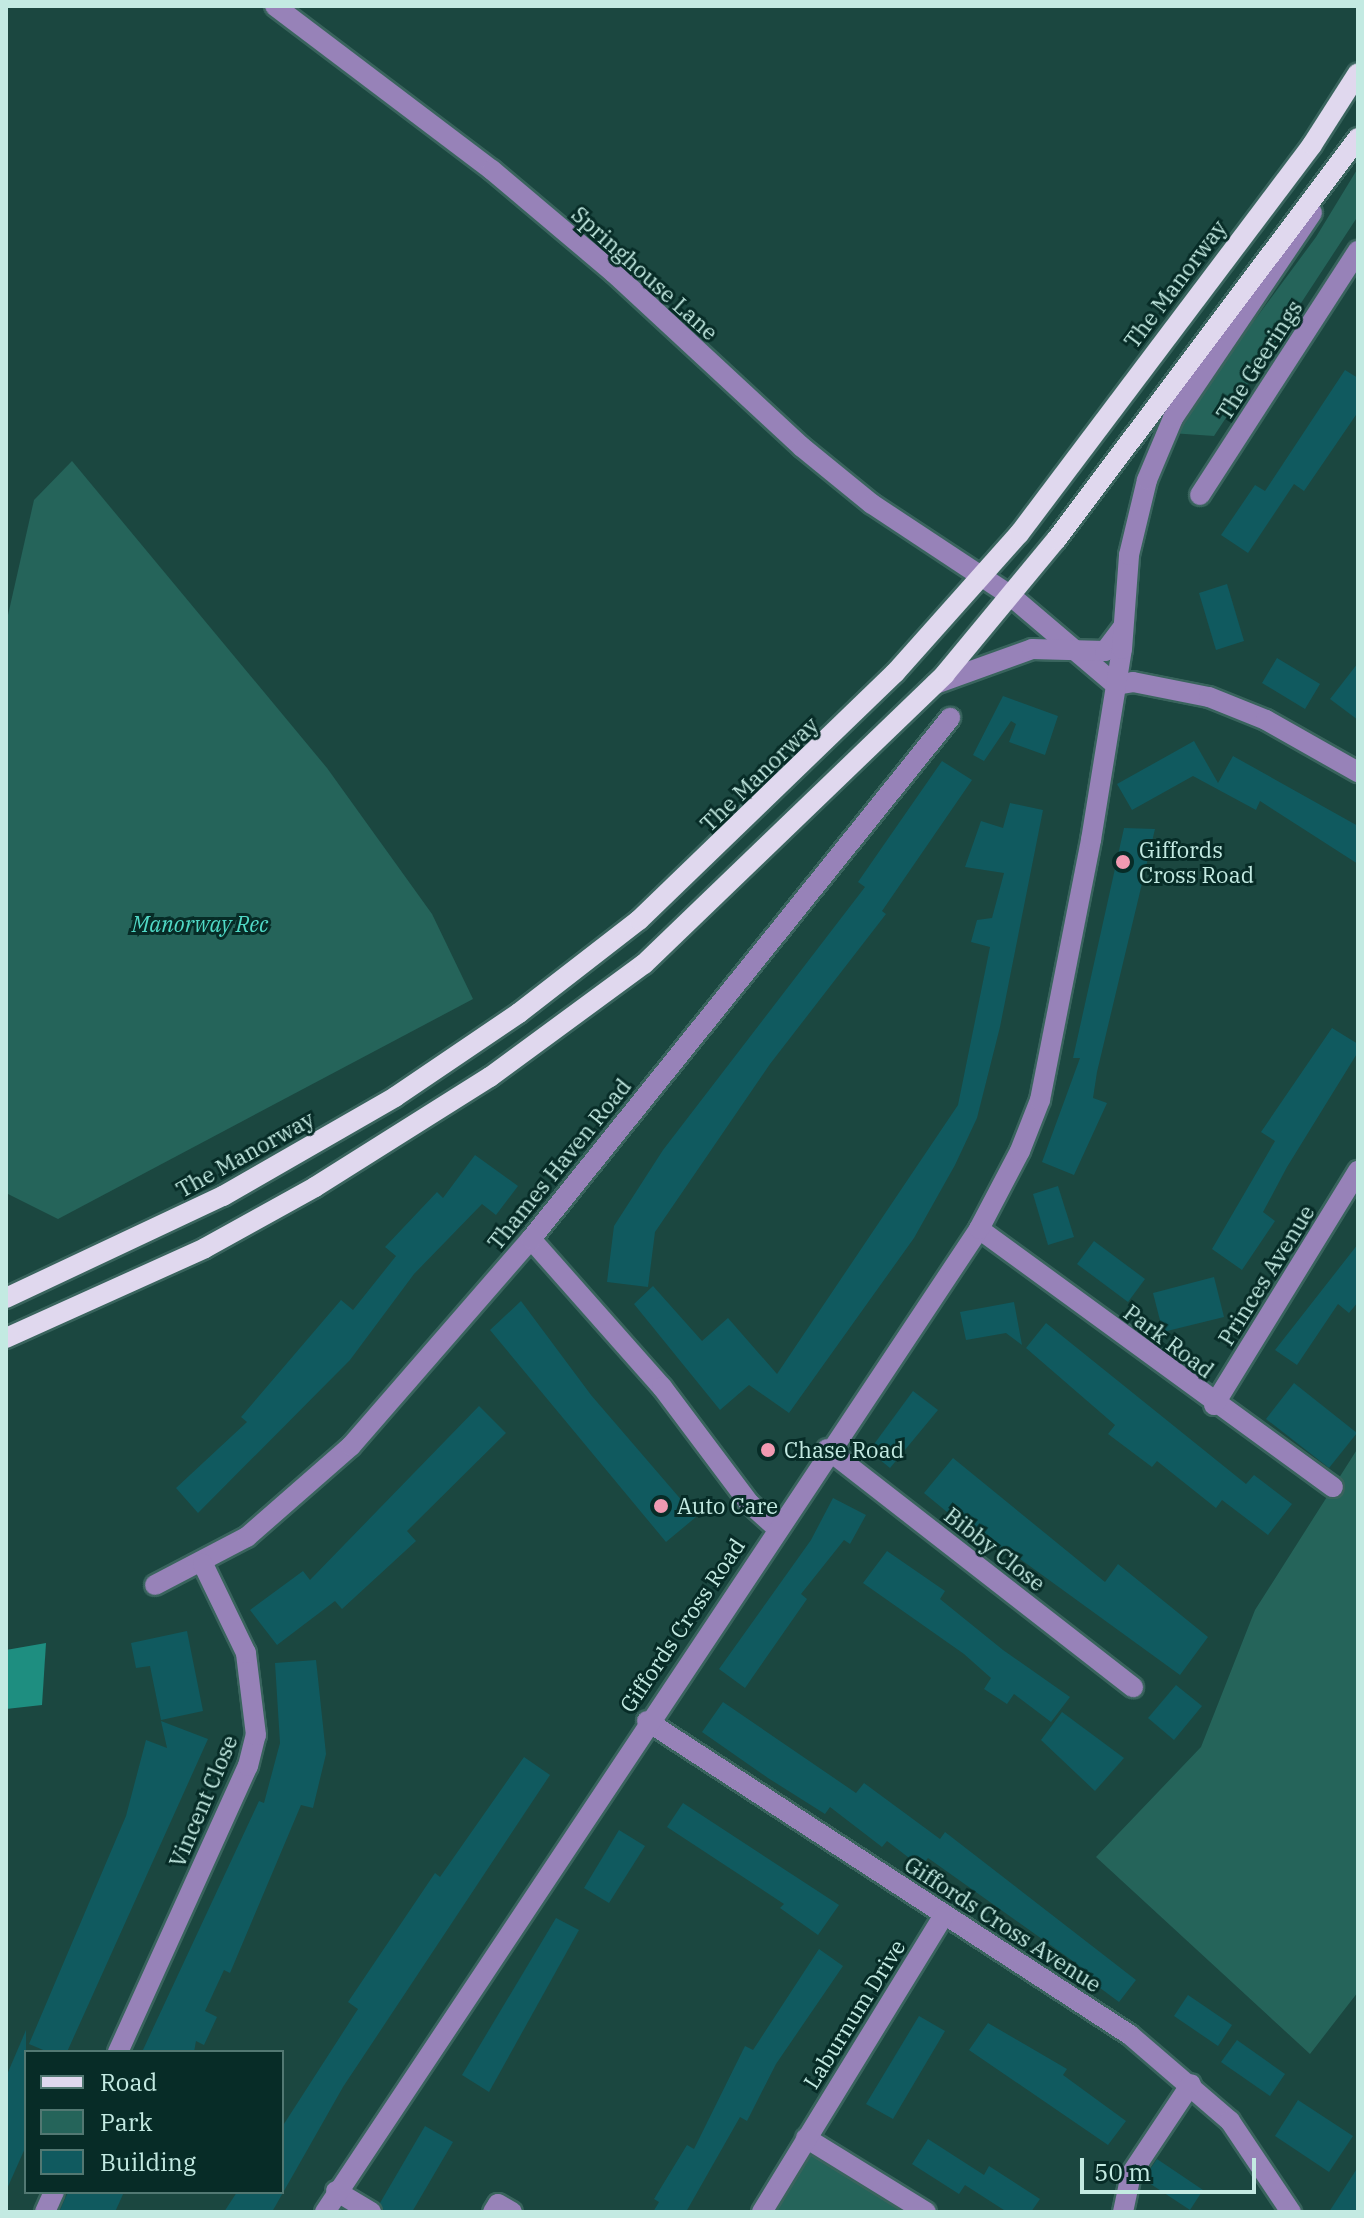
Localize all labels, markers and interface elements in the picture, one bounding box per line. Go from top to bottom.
street label: Springhouse Lane [567,201,723,345]
street label: The Manorway [1118,215,1232,353]
street label: The Geerings [1210,295,1308,425]
street label: The Manorway [695,711,823,837]
place label: Giffords Cross Road [1139,836,1254,888]
marker: Giffords Cross Road [1114,853,1132,871]
park label: Manorway Rec [132,911,268,937]
street label: Thames Haven Road [482,1073,636,1255]
street label: The Manorway [171,1105,319,1203]
street label: Princes Avenue [1212,1200,1320,1350]
street label: Park Road [1119,1299,1219,1383]
place label: Chase Road [784,1437,904,1463]
marker: Chase Road [759,1441,777,1459]
place label: Auto Care [677,1493,778,1519]
marker: Auto Care [652,1497,670,1515]
street label: Bibby Close [939,1501,1051,1597]
street label: Giffords Cross Road [614,1533,750,1717]
street label: Vincent Close [163,1731,243,1871]
street label: Giffords Cross Avenue [900,1851,1106,1997]
street label: Laburnum Drive [798,1935,910,2093]
legend [24,2050,284,2194]
text: Road [100,2066,157,2098]
text: Park [100,2106,152,2138]
scale bar [1084,2142,1260,2192]
text: Building [100,2146,196,2178]
text: 50 m [1094,2156,1151,2188]

